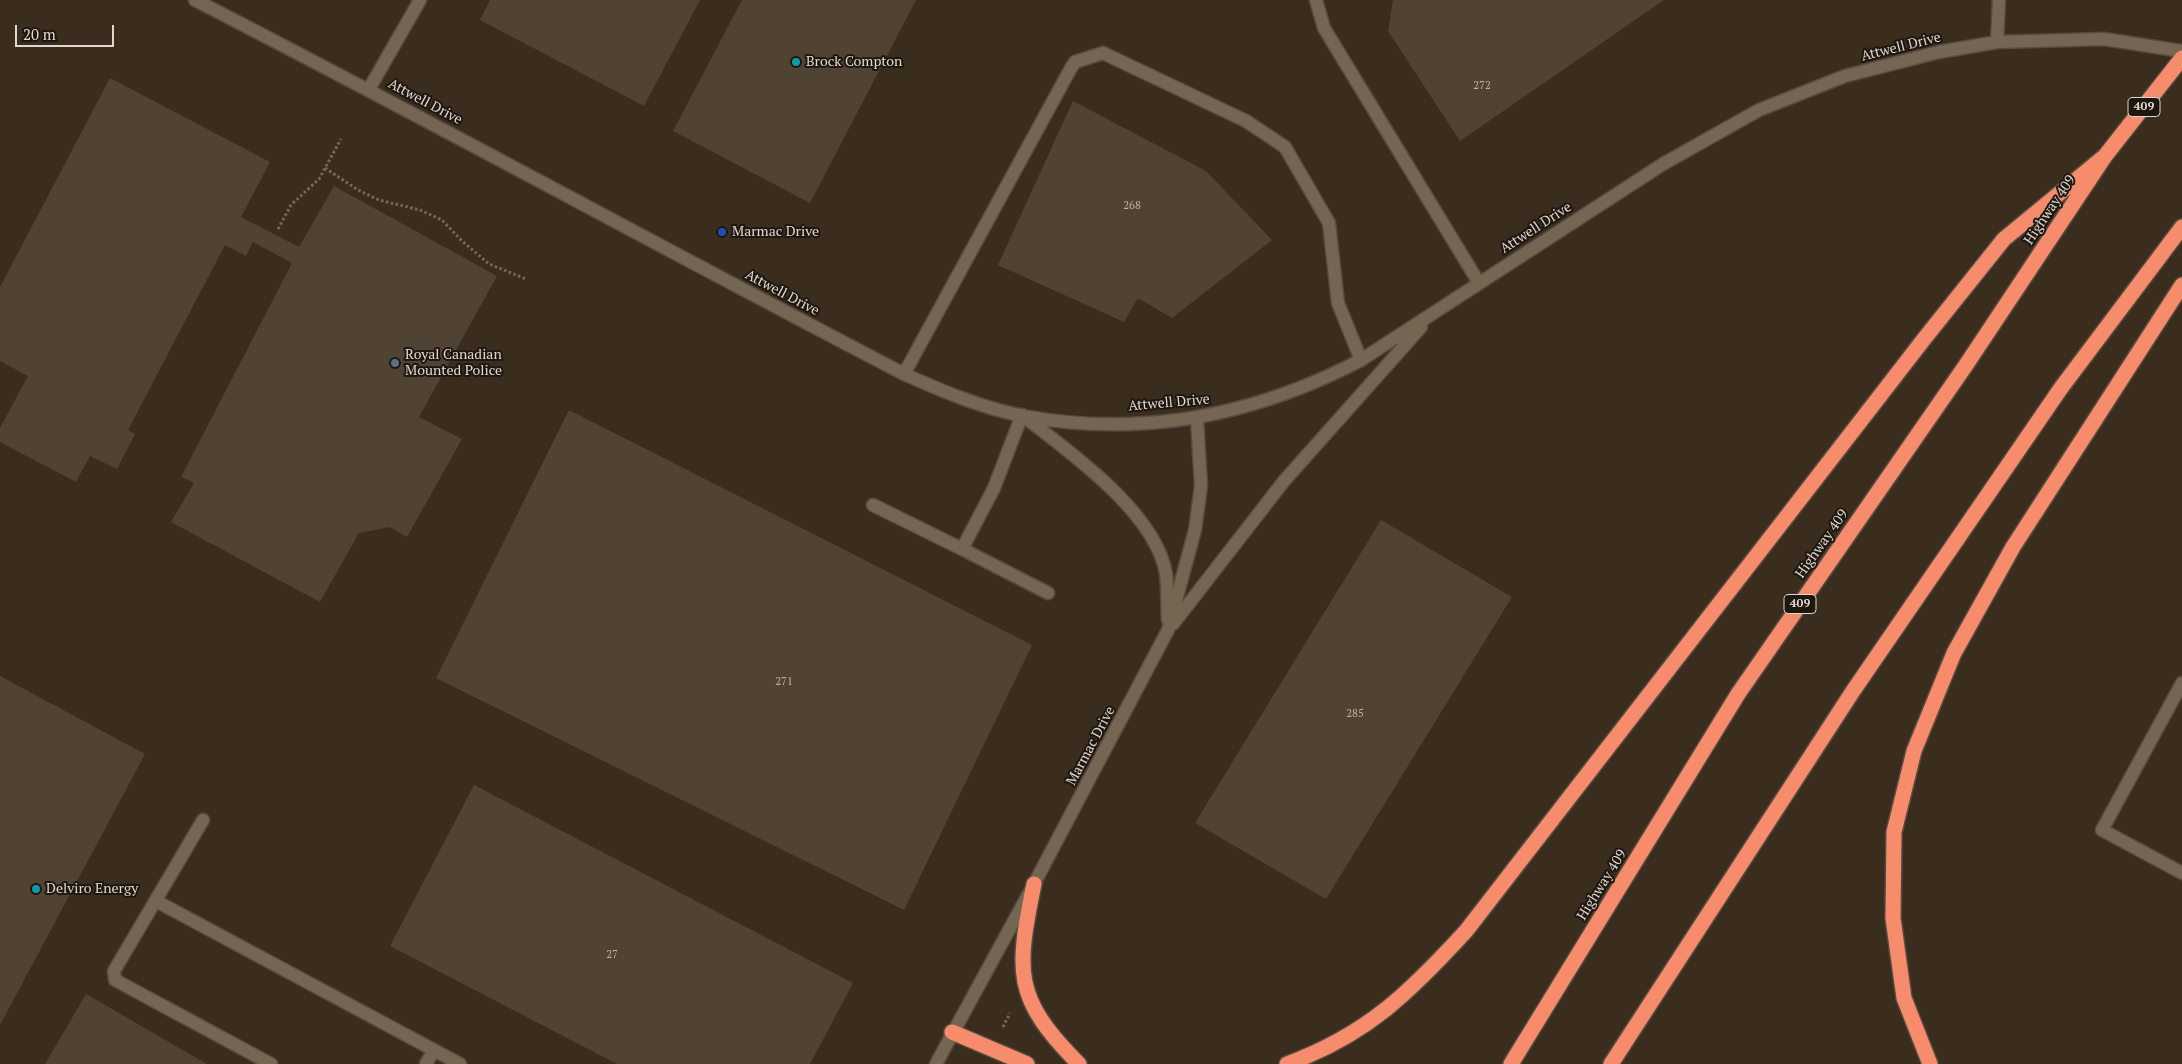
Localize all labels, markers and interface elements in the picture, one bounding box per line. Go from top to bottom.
scale bar [18,15,116,47]
text: 20 m [23,24,56,44]
street label: Attwell Drive [1859,29,1943,65]
place label: Brock Compton [806,54,902,70]
marker: Brock Compton [790,56,802,68]
street label: Attwell Drive [385,75,465,129]
house number: 272 [1473,79,1491,93]
road number: 409 [2128,98,2160,116]
street label: Highway 409 [2021,172,2079,248]
house number: 268 [1123,199,1141,213]
street label: Attwell Drive [1497,199,1575,257]
place label: Marmac Drive [732,224,819,240]
marker: Marmac Drive [716,226,728,238]
street label: Attwell Drive [742,266,822,320]
place label: Royal Canadian Mounted Police [405,347,502,380]
marker: Royal Canadian Mounted Police [389,357,401,369]
street label: Attwell Drive [1128,391,1210,415]
street label: Highway 409 [1792,506,1852,582]
road number: 409 [1784,594,1816,614]
house number: 271 [775,675,793,689]
street label: Marmac Drive [1063,704,1119,788]
house number: 285 [1346,707,1364,721]
street label: Highway 409 [1574,847,1630,923]
place label: Delviro Energy [46,881,138,897]
marker: Delviro Energy [30,883,42,895]
house number: 27 [606,948,618,962]

